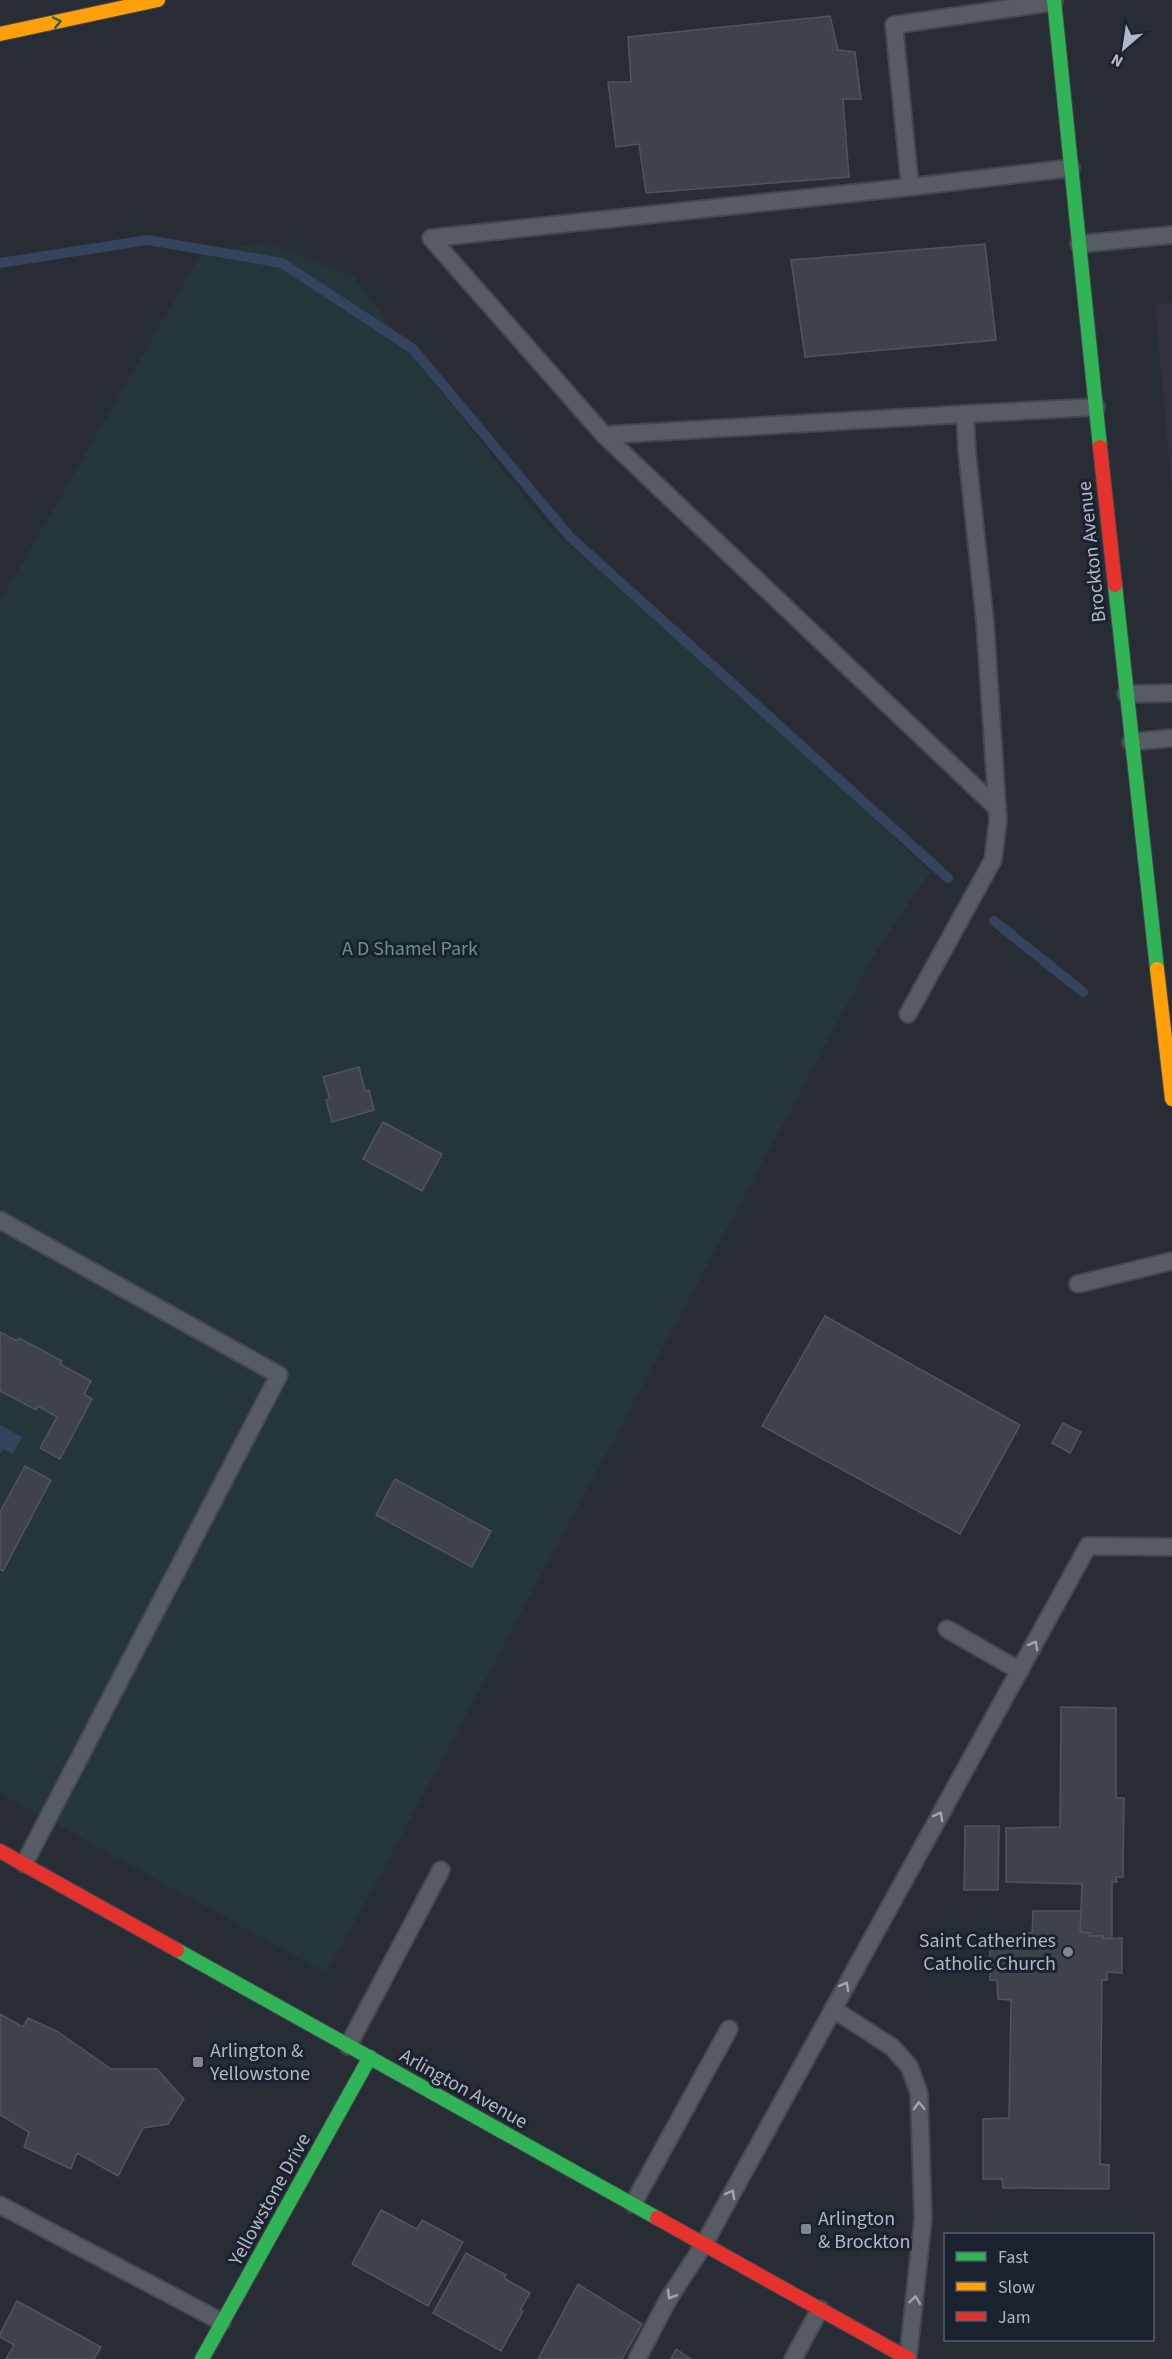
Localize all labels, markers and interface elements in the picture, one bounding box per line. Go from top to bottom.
one-way arrow [52,16,62,29]
north arrow [1094,18,1154,78]
text: N [1107,48,1127,72]
street label: Brockton Avenue [1071,480,1113,624]
park label: A D Shamel Park [342,935,478,963]
one-way arrow [1027,1641,1038,1651]
one-way arrow [932,1811,944,1822]
place label: Saint Catherines Catholic Church [919,1927,1056,1978]
marker: Saint Catherines Catholic Church [1061,1945,1075,1959]
one-way arrow [838,1982,849,1992]
place label: Arlington & Yellowstone [209,2037,310,2088]
street label: Arlington Avenue [394,2042,533,2136]
marker: Arlington & Yellowstone [191,2055,205,2069]
one-way arrow [913,2101,926,2110]
street label: Yellowstone Drive [221,2128,318,2272]
one-way arrow [724,2190,735,2200]
place label: Arlington & Brockton [818,2205,910,2256]
marker: Arlington & Brockton [799,2222,813,2236]
legend [944,2233,1154,2341]
text: Fast [998,2245,1029,2270]
text: Slow [998,2275,1035,2300]
one-way arrow [667,2289,679,2299]
one-way arrow [908,2296,921,2305]
text: Jam [998,2305,1031,2330]

